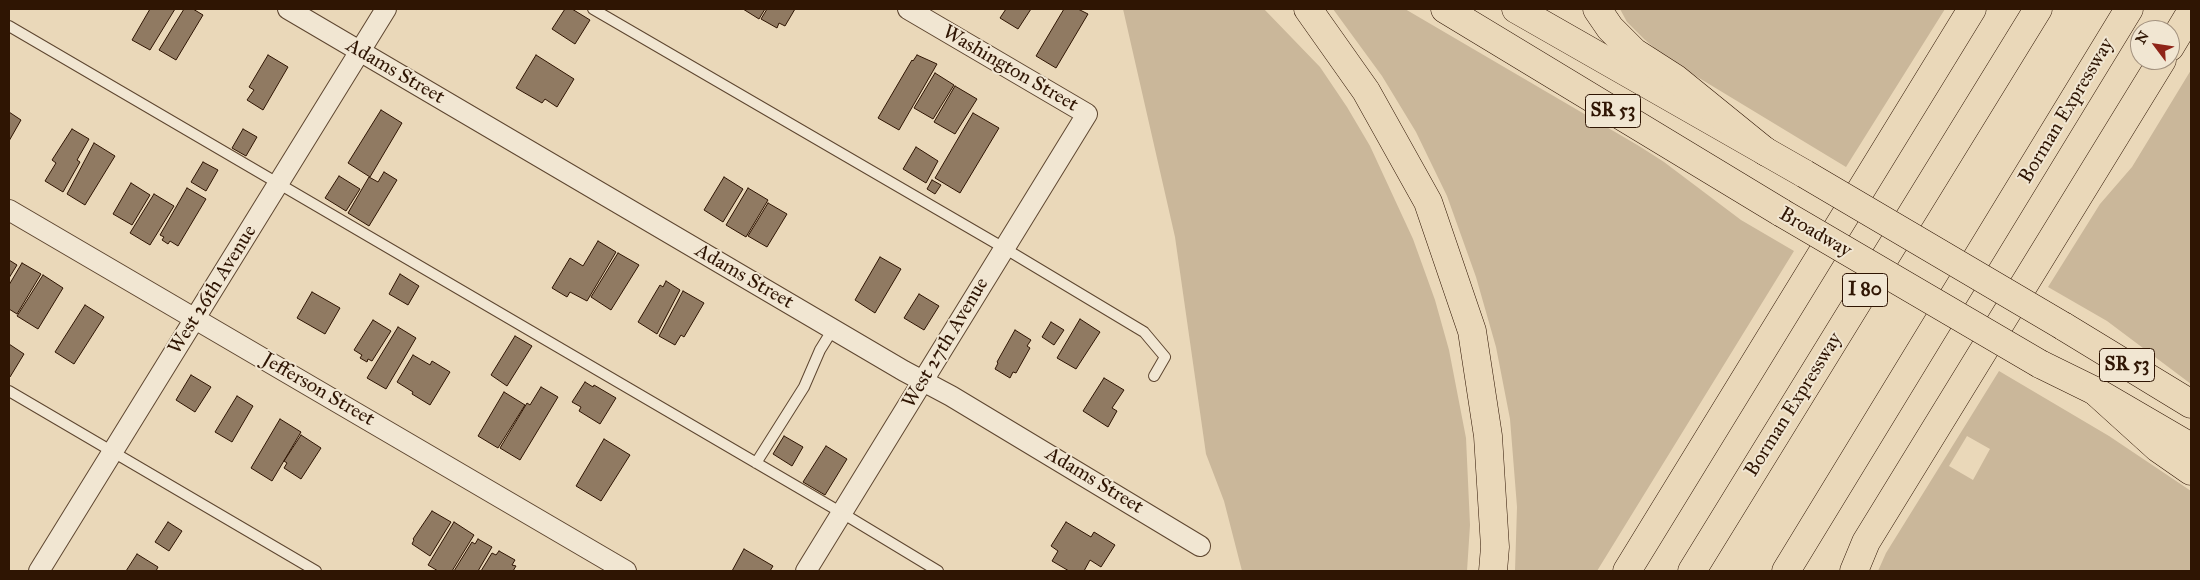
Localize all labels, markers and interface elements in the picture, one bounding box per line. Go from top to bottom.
street label: Washington Street [938,20,1082,118]
north arrow [2130,20,2180,70]
text: N [2132,28,2153,47]
street label: Adams Street [341,34,449,110]
street label: Borman Expressway [2014,34,2120,188]
road number: SR 53 [1586,94,1640,128]
street label: Broadway [1774,203,1856,263]
street label: West 26th Avenue [164,221,262,359]
street label: Adams Street [690,239,798,315]
street label: West 27th Avenue [898,274,994,412]
road number: I 80 [1842,274,1888,306]
street label: Borman Expressway [1740,329,1848,481]
street label: Jefferson Street [257,348,379,432]
road number: SR 53 [2100,348,2154,382]
street label: Adams Street [1041,442,1147,520]

